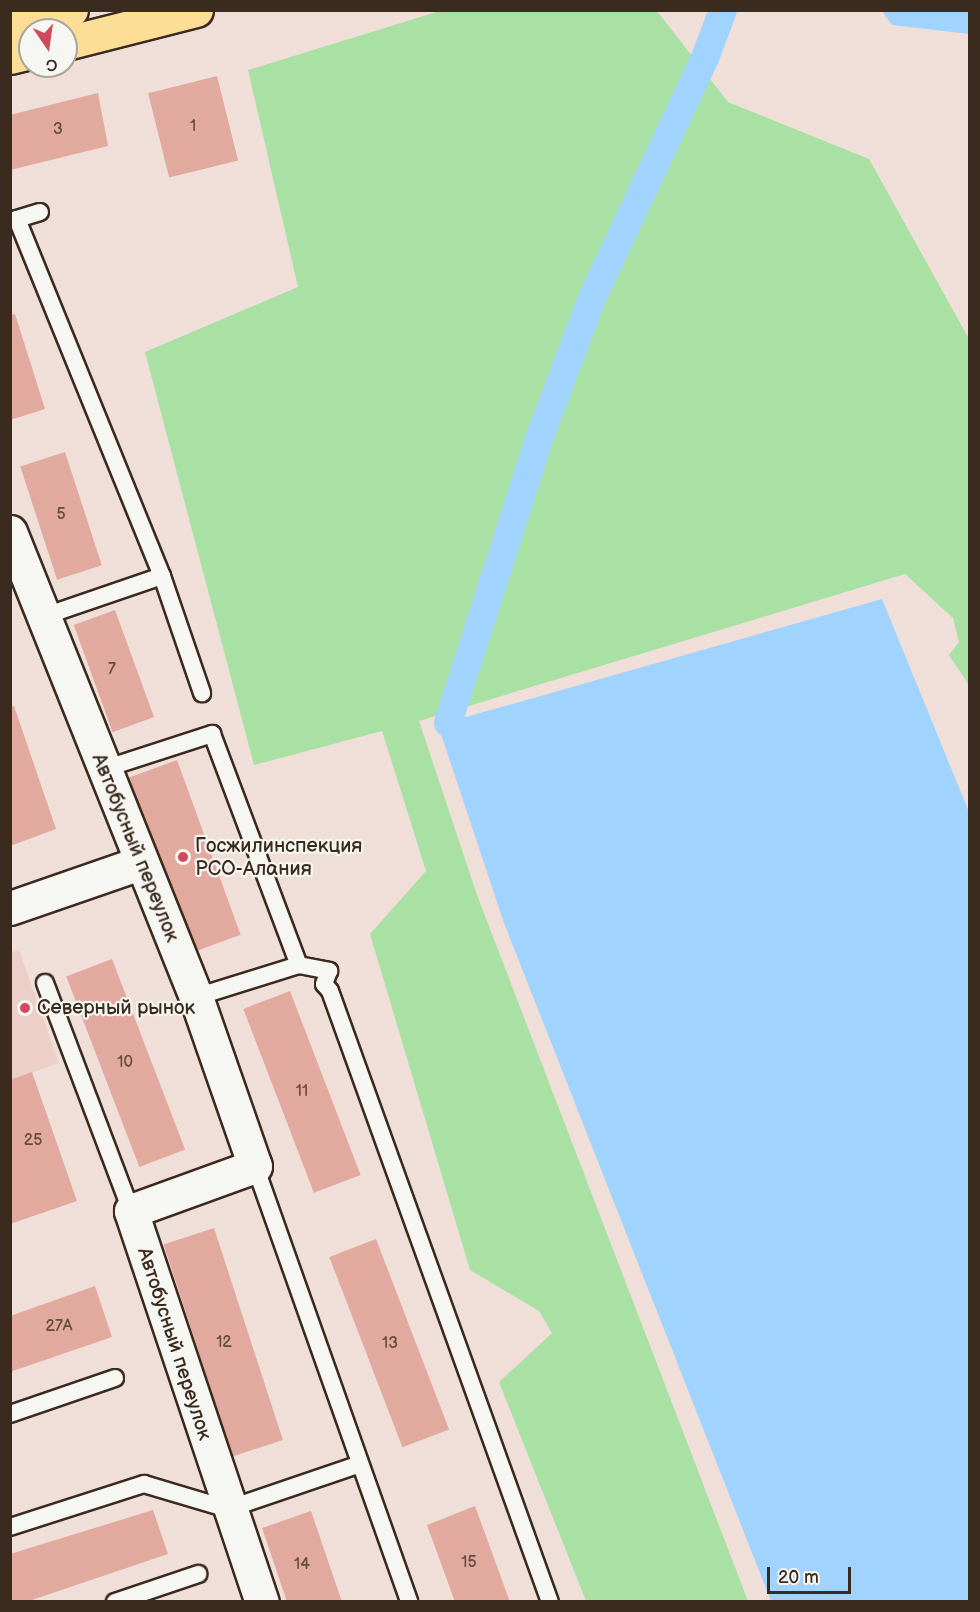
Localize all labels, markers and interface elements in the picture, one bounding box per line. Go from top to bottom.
north arrow [18,18,78,78]
text: С [44,54,59,75]
house number: 1 [190,117,196,137]
house number: 3 [53,120,63,140]
house number: 5 [56,505,66,525]
house number: 7 [108,660,116,680]
street label: Автобусный переулок [86,750,184,946]
place label: Госжилинспекция РСО-Алания [195,834,362,881]
marker: Госжилинспекция РСО-Алания [176,850,190,864]
place label: Северный рынок [37,996,195,1020]
marker: Северный рынок [18,1001,32,1015]
house number: 10 [117,1053,133,1073]
house number: 11 [296,1082,308,1102]
house number: 25 [24,1131,42,1151]
street label: Автобусный переулок [131,1245,217,1443]
house number: 27А [46,1317,72,1337]
house number: 12 [216,1333,232,1353]
house number: 13 [382,1334,398,1354]
house number: 15 [461,1553,477,1573]
house number: 14 [294,1555,310,1575]
scale bar [770,1555,854,1593]
text: 20 m [778,1567,819,1588]

